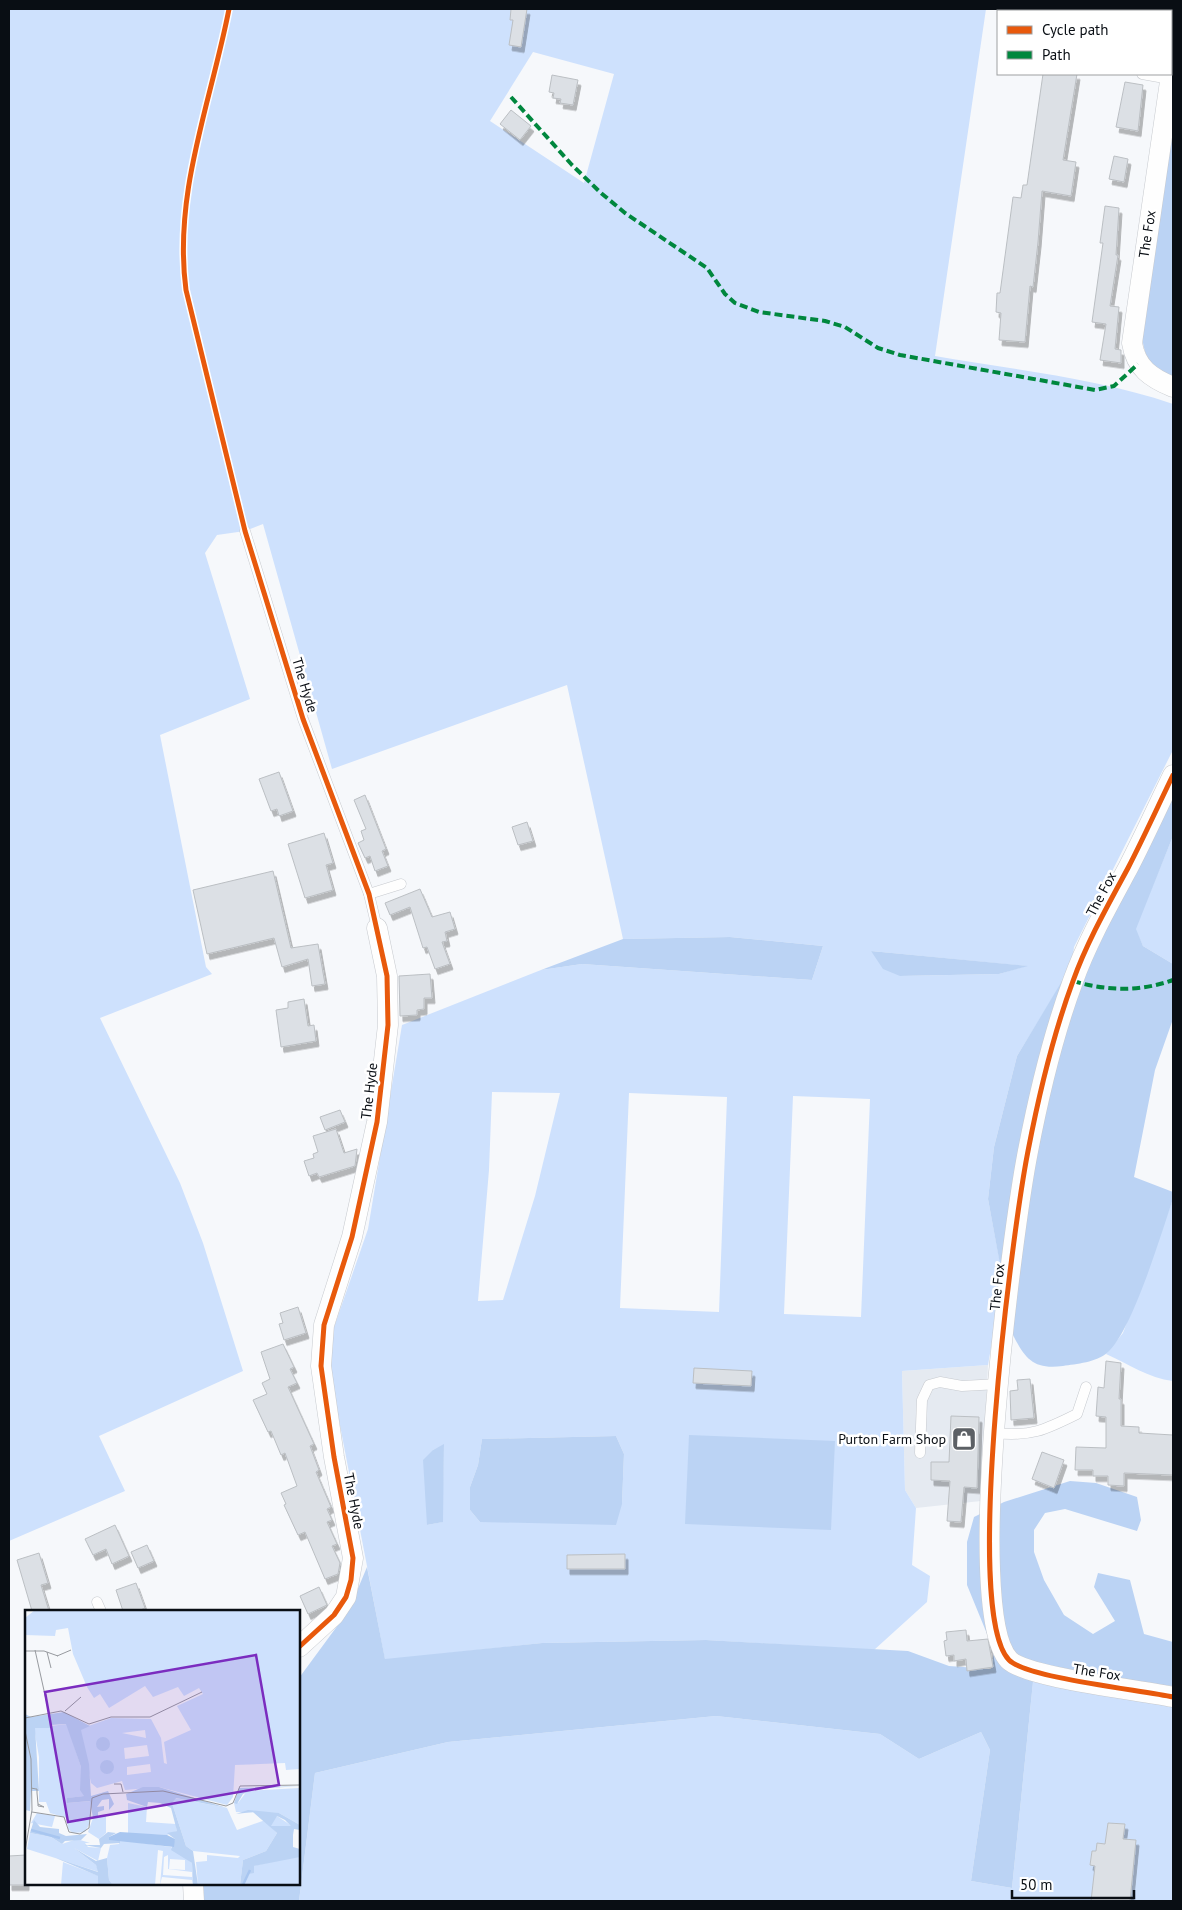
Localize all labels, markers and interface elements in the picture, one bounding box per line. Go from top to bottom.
legend [997,10,1172,75]
text: Cycle path [1042,20,1108,39]
text: Path [1042,45,1071,64]
street label: The Fox [1134,209,1160,259]
street label: The Hyde [288,655,322,715]
street label: The Fox [1082,869,1120,919]
street label: The Hyde [357,1062,381,1120]
street label: The Fox [986,1262,1008,1312]
shop icon: Purton Farm Shop [951,1426,977,1452]
place label: Purton Farm Shop [838,1430,946,1448]
street label: The Hyde [340,1471,368,1531]
inset map [25,1610,300,1885]
street label: The Fox [1072,1659,1122,1685]
scale bar [1012,1868,1134,1900]
text: 50 m [1020,1875,1053,1894]

